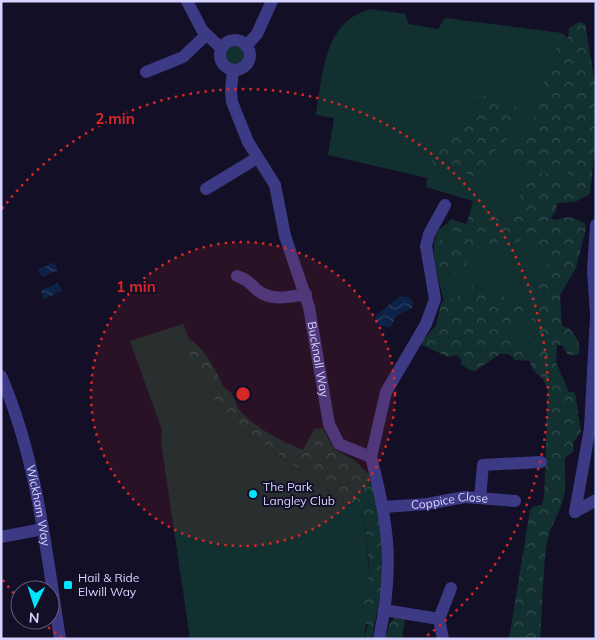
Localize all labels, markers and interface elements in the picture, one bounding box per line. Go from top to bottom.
text: 2 min [95,109,135,128]
text: 1 min [116,277,156,296]
street label: Bucknall Way [305,320,332,399]
centre of rings [234,385,252,403]
street label: Wickham Way [23,463,54,548]
place label: The Park Langley Club [263,479,335,508]
marker: The Park Langley Club [247,488,259,500]
street label: Coppice Close [410,489,489,512]
place label: Hail & Ride Elwill Way [78,570,139,599]
marker: Hail & Ride Elwill Way [62,579,74,591]
north arrow [10,580,60,630]
text: N [28,609,40,627]

